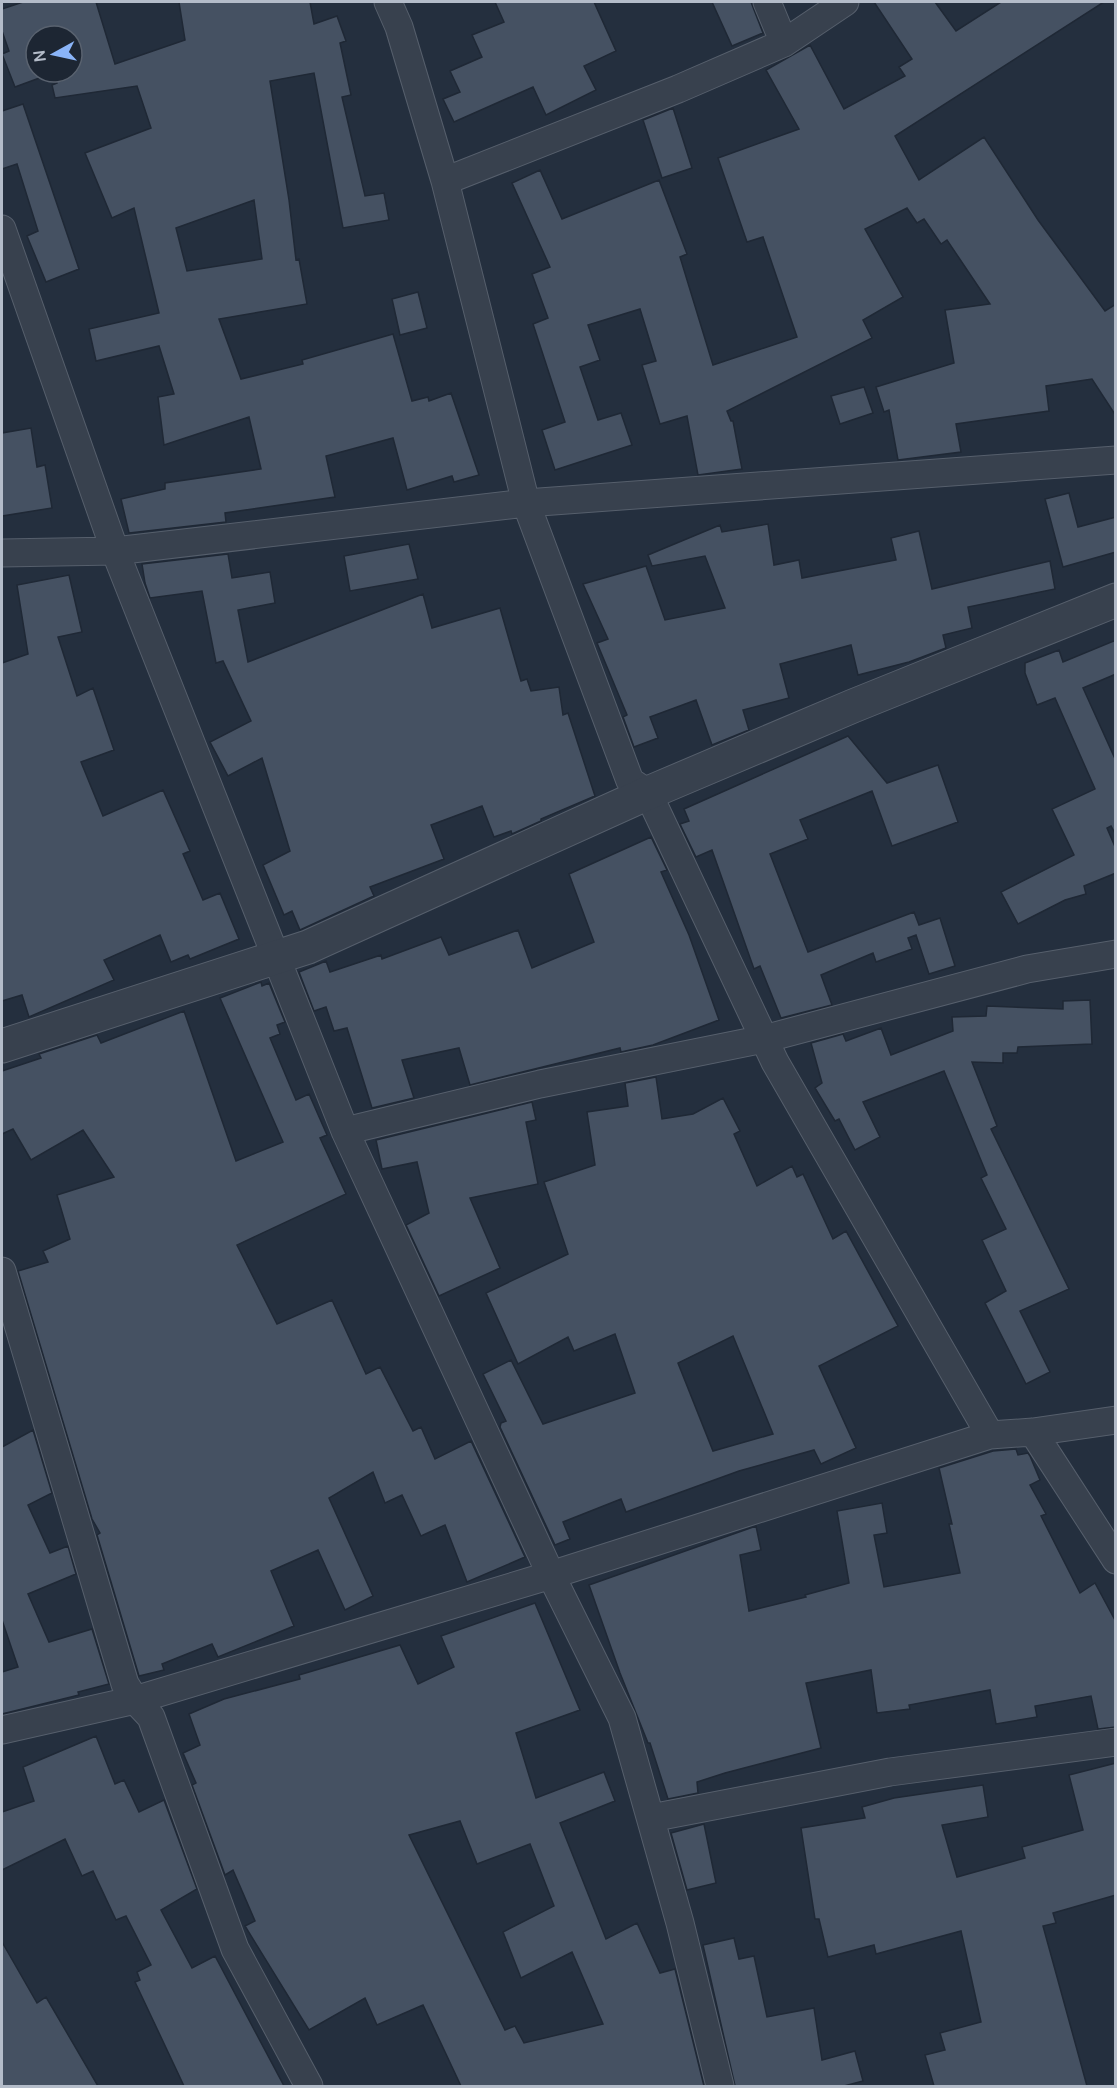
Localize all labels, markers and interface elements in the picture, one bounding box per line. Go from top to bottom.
north arrow [24,24,84,84]
text: N [27,49,51,63]

